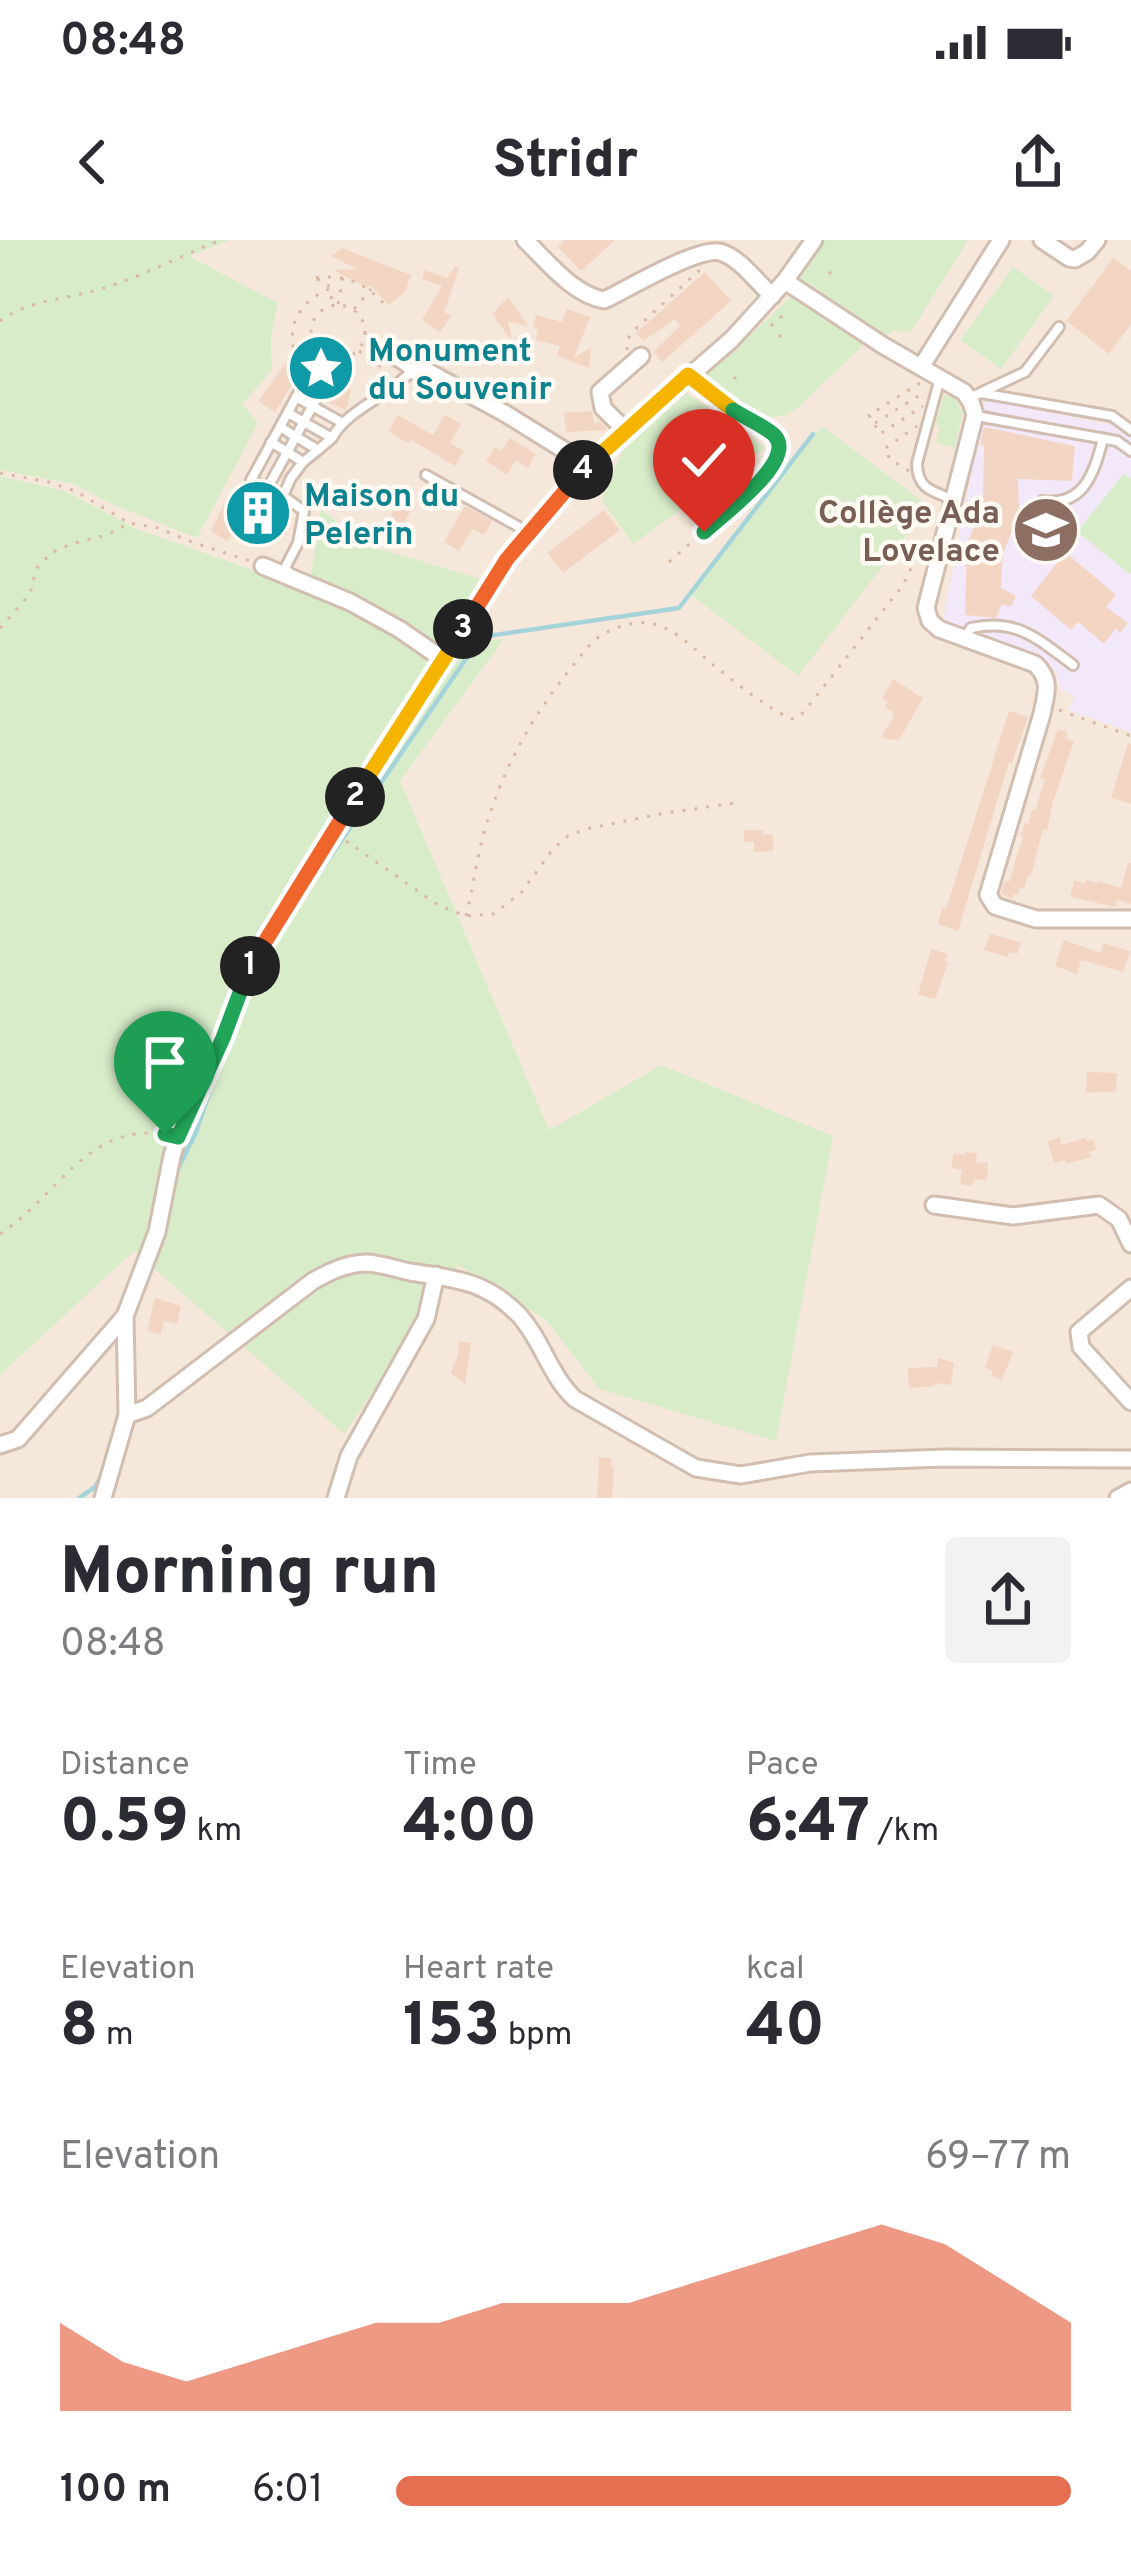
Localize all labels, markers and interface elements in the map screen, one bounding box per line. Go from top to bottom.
text: 08:48 [60,14,186,71]
text: Stridr [493,128,638,197]
icon: back [60,129,126,195]
icon: share [1005,129,1071,195]
place label: Monument du Souvenir [368,332,552,412]
place icon: Monument du Souvenir [286,333,356,403]
pin [653,409,755,532]
icon: check [671,427,737,493]
pin: 4 [553,440,613,500]
text: 4 [572,449,594,491]
place label: Maison du Pelerin [304,477,459,557]
building icon: Maison du Pelerin [223,478,293,548]
place label: Collège Ada Lovelace [818,494,1000,574]
school or university icon: Collège Ada Lovelace [1011,495,1081,565]
pin: 3 [433,599,493,659]
text: 3 [453,608,473,650]
pin: 2 [325,767,385,827]
text: 2 [345,776,365,818]
pin: 1 [220,936,280,996]
text: 1 [243,945,257,987]
pin [114,1011,216,1134]
icon: arrive [132,1029,198,1095]
text: Morning run [60,1534,439,1617]
button: share [945,1537,1071,1663]
text: 08:48 [60,1621,166,1670]
text: Distance [60,1745,190,1787]
text: Time [403,1745,477,1787]
text: Pace [746,1745,819,1787]
text: 0.59 [60,1787,189,1863]
text: 4:00 [403,1787,537,1863]
text: 6:47 [746,1787,870,1863]
text: km [189,1811,242,1853]
text: /km [870,1811,939,1853]
text: Elevation [60,1949,196,1991]
text: Heart rate [403,1949,554,1991]
text: kcal [746,1949,805,1991]
text: 8 [60,1991,98,2067]
text: 153 [403,1991,500,2067]
text: 40 [746,1991,825,2067]
text: m [98,2015,134,2057]
text: bpm [500,2015,573,2057]
text: Elevation [60,2134,220,2183]
text: 69–77 m [925,2134,1071,2183]
text: 100 m [60,2467,171,2516]
text: 6:01 [252,2467,324,2516]

